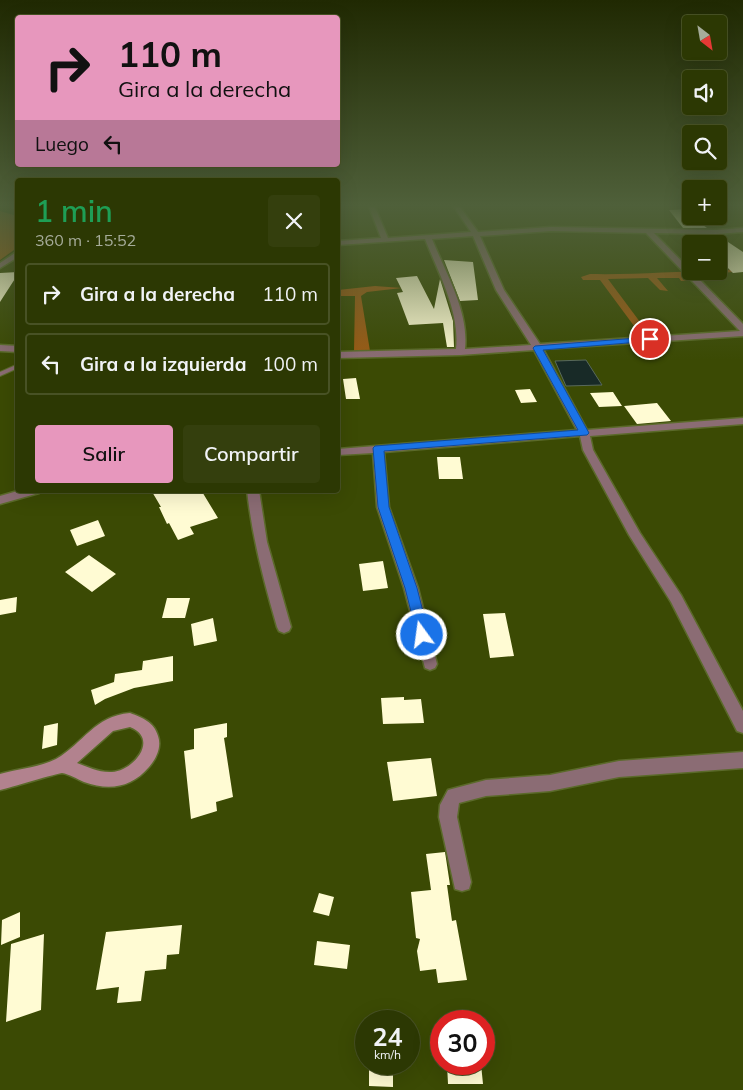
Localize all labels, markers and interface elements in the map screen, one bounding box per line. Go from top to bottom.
north arrow [682,15,728,60]
map controls [682,15,727,280]
text: 110 m [118,32,222,76]
icon: right [35,35,100,100]
button: sound [682,70,727,115]
text: Gira a la derecha [118,75,291,103]
button: search [682,125,727,170]
icon: left [99,130,127,158]
text: Luego [35,132,89,156]
button: + [682,180,727,225]
text: 1 min [35,192,113,230]
button: close [268,195,320,247]
text: 360 m · 15:52 [35,230,136,250]
button: − [682,235,727,280]
icon: right [37,280,65,308]
text: Gira a la derecha [80,282,235,306]
text: 110 m [262,282,318,306]
pin [629,318,671,360]
icon: arrive [636,325,664,353]
icon: left [37,350,65,378]
text: Gira a la izquierda [80,352,246,376]
text: 100 m [262,352,318,376]
button: Salir [35,425,173,483]
button: Compartir [183,425,320,483]
position arrow [395,608,447,660]
speed limit sign: 30 [430,1010,495,1075]
text: 24 [372,1021,403,1052]
text: km/h [374,1047,401,1062]

